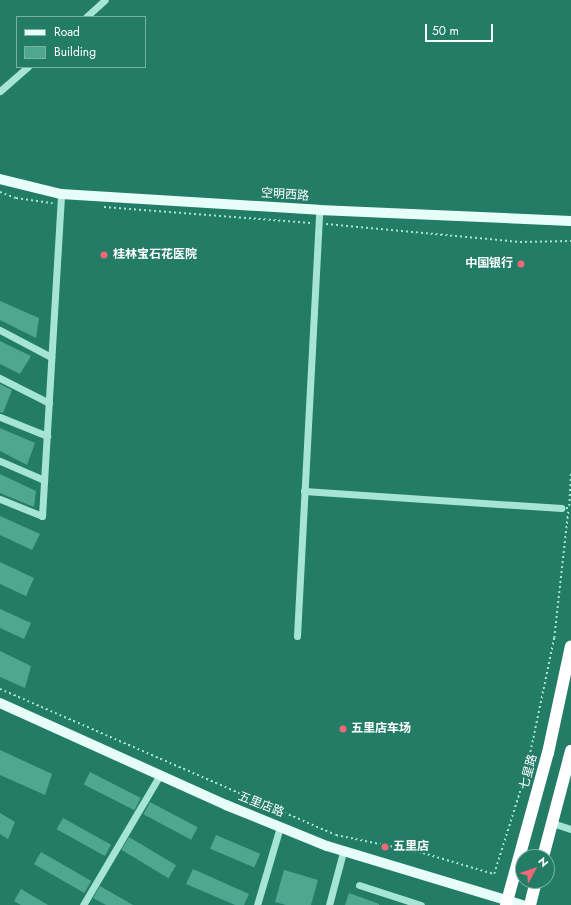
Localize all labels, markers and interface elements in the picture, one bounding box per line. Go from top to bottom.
legend [16,16,146,68]
scale bar [427,16,495,42]
text: 50 m [432,22,459,40]
text: Road [54,23,80,41]
text: Building [54,43,96,61]
street label: 空明西路 [261,186,309,204]
place label: 桂林宝石花医院 [113,248,197,262]
marker: 桂林宝石花医院 [98,249,110,261]
place label: 中国银行 [465,257,513,271]
marker: 中国银行 [516,259,526,269]
place label: 五里店车场 [351,722,411,736]
marker: 五里店车场 [338,724,348,734]
street label: 七星路 [517,753,541,791]
street label: 五里店路 [236,789,286,821]
place label: 五里店 [393,840,429,854]
marker: 五里店 [380,842,390,852]
north arrow [515,849,555,889]
text: N [534,853,552,870]

